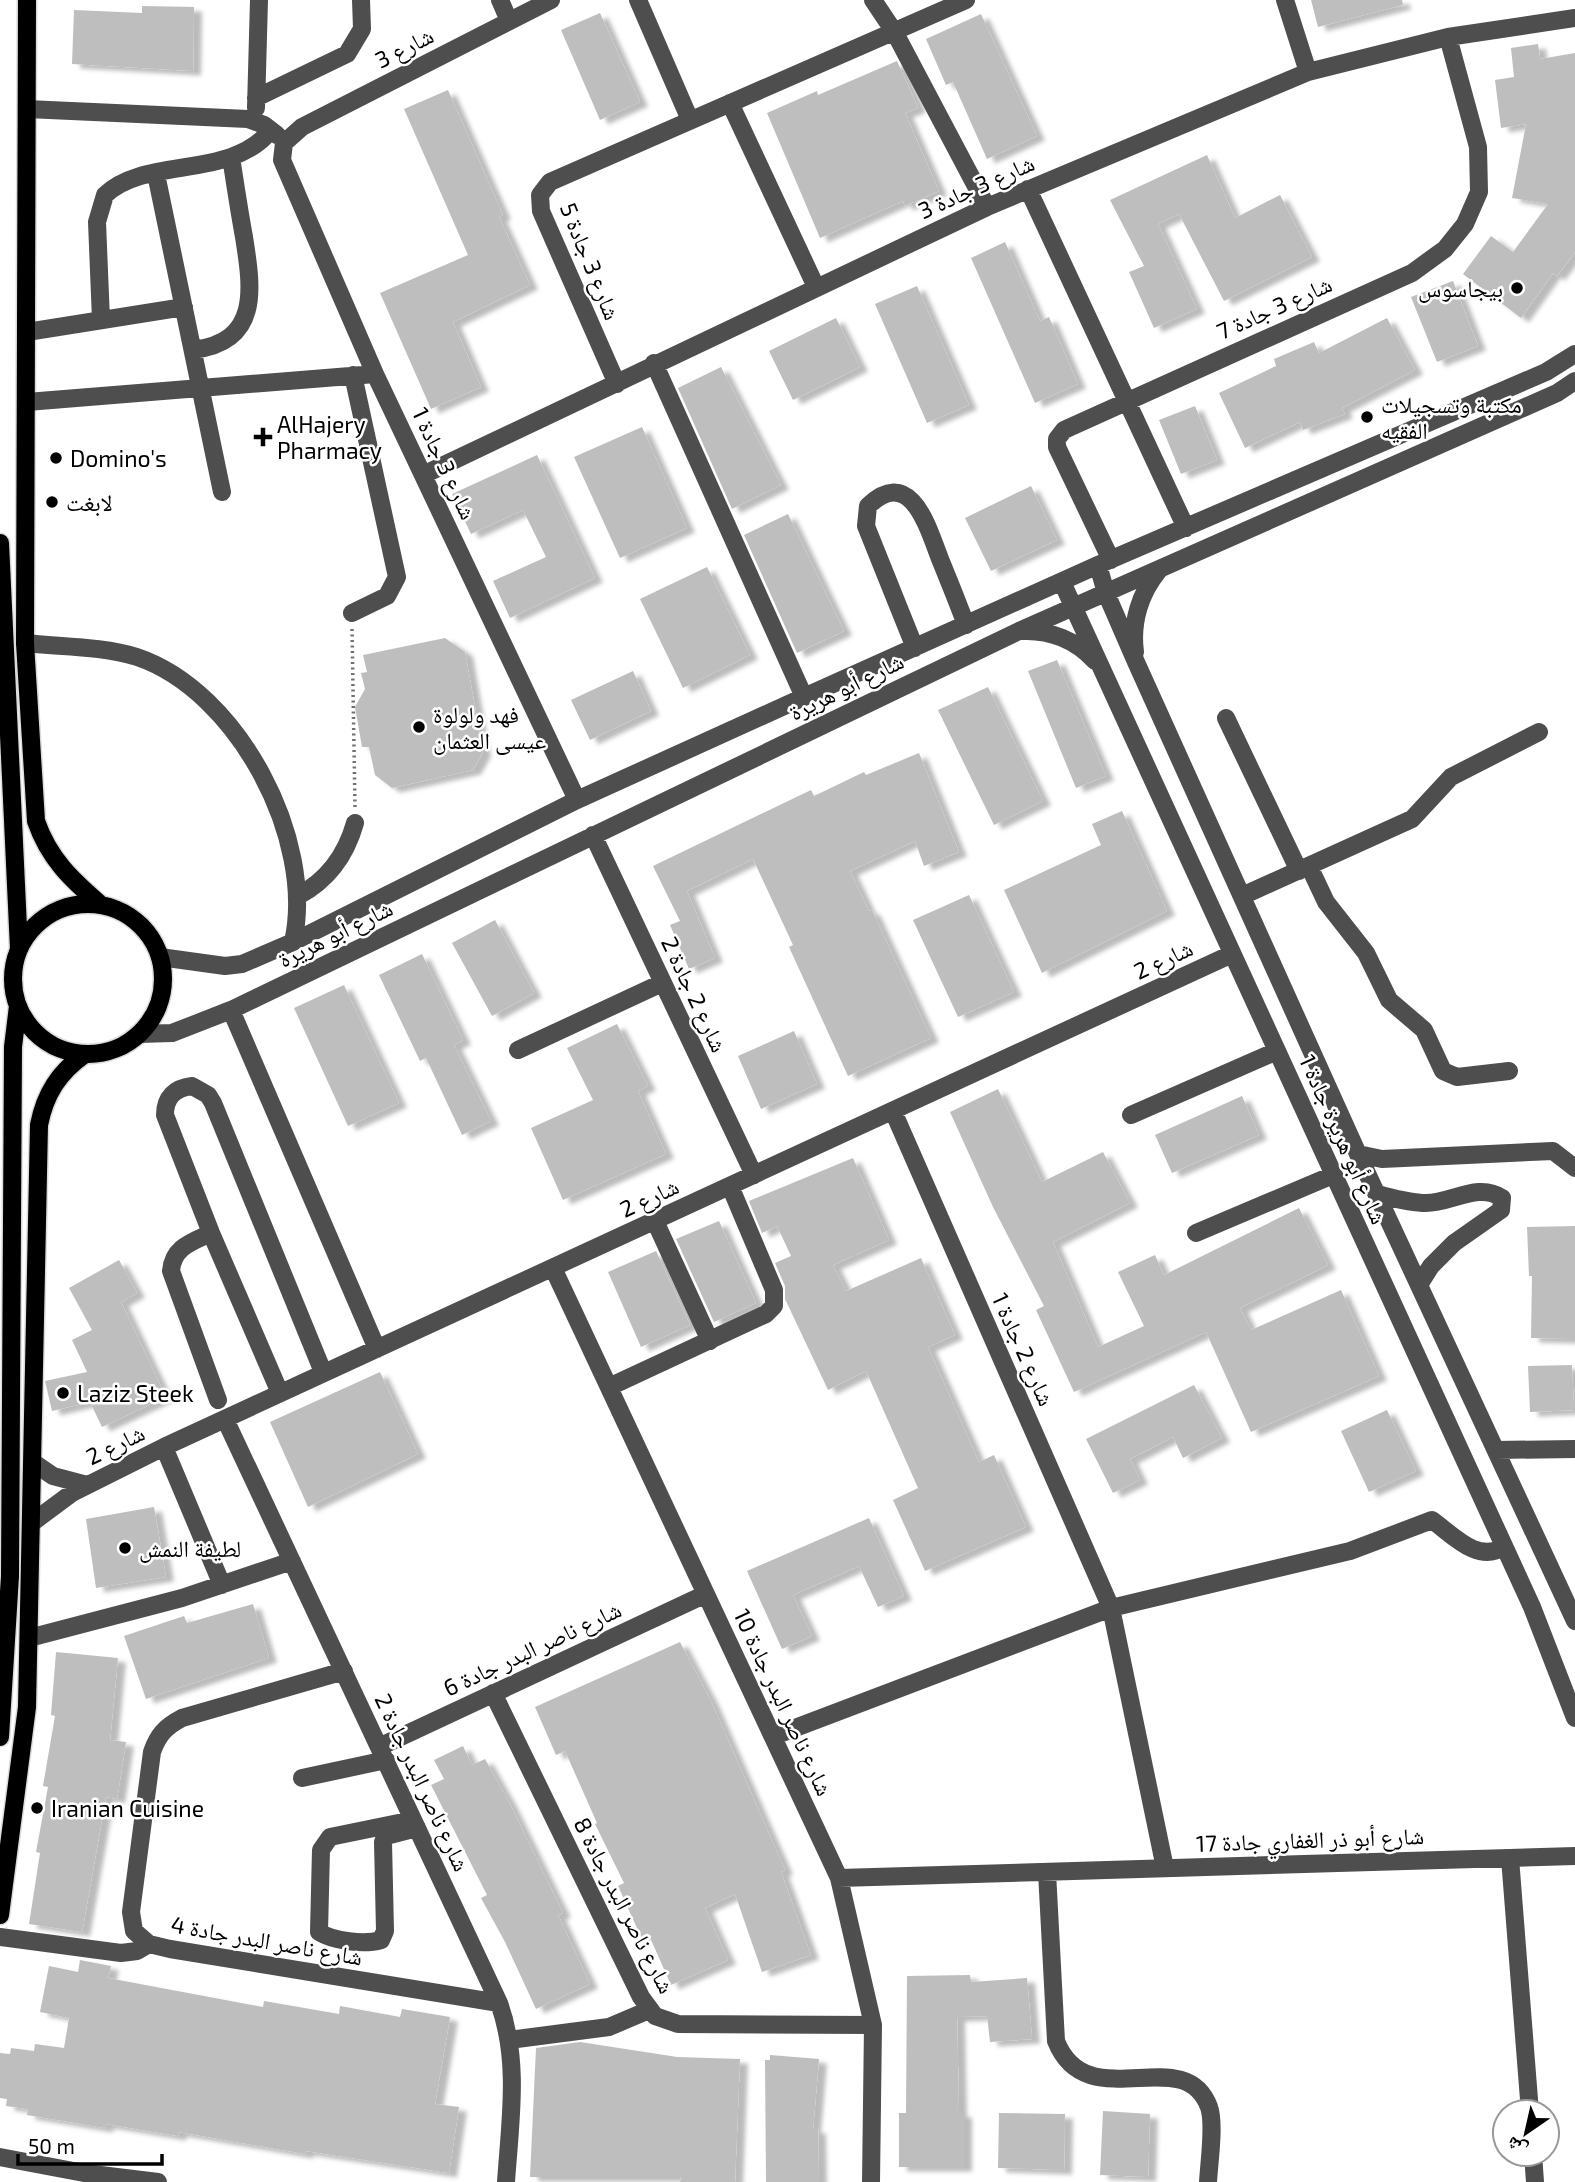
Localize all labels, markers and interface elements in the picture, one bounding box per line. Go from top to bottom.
street label: شارع 3 [370,21,439,75]
street label: شارع 3 جادة 3 [914,148,1039,226]
street label: شارع 3 جادة 5 [553,198,627,324]
street label: شارع 3 جادة 7 [1212,269,1337,347]
place label: بيجاسوس [1418,274,1503,303]
marker: بيجاسوس [1509,280,1525,296]
place label: مكتبة وتسجيلات الفقيه [1381,390,1522,444]
street label: شارع 3 جادة 1 [405,403,483,524]
marker: مكتبة وتسجيلات الفقيه [1359,409,1375,425]
place label: AlHajery Pharmacy [277,410,382,464]
marker: AlHajery Pharmacy [255,429,271,445]
place label: Domino's [70,444,167,472]
marker: Domino's [48,450,64,466]
place label: لابغت [66,488,113,517]
marker: لابغت [44,494,60,510]
street label: شارع أبو هريرة [784,646,909,728]
place label: فهد ولولوة عيسى العثمان [433,700,546,755]
marker: فهد ولولوة عيسى العثمان [411,719,427,735]
street label: شارع أبو هريرة [273,893,398,975]
street label: شارع 2 جادة 2 [654,932,734,1057]
street label: شارع 2 [1129,933,1198,987]
street label: شارع أبو هريرة جادة 1 [1292,1050,1394,1229]
street label: شارع 2 [615,1171,684,1225]
street label: شارع 2 جادة 1 [985,1288,1061,1411]
place label: Laziz Steek [77,1379,194,1407]
marker: Laziz Steek [55,1385,71,1401]
street label: شارع 2 [81,1418,150,1472]
place label: لطيفة النمش [139,1534,241,1563]
marker: لطيفة النمش [117,1540,133,1556]
street label: شارع ناصر البدر جادة 6 [439,1595,626,1703]
street label: شارع ناصر البدر جادة 10 [727,1604,840,1801]
street label: شارع ناصر البدر جادة 2 [368,1689,476,1876]
place label: Iranian Cuisine [51,1794,204,1822]
marker: Iranian Cuisine [29,1800,45,1816]
street label: شارع ناصر البدر جادة 8 [567,1812,681,1999]
street label: شارع أبو ذر الغفاري جادة 17 [1195,1821,1425,1863]
street label: شارع ناصر البدر جادة 4 [169,1909,365,1973]
north arrow [1491,2098,1561,2168]
scale bar [18,2122,161,2166]
text: ش [1501,2132,1532,2163]
text: 50 m [28,2133,75,2158]

